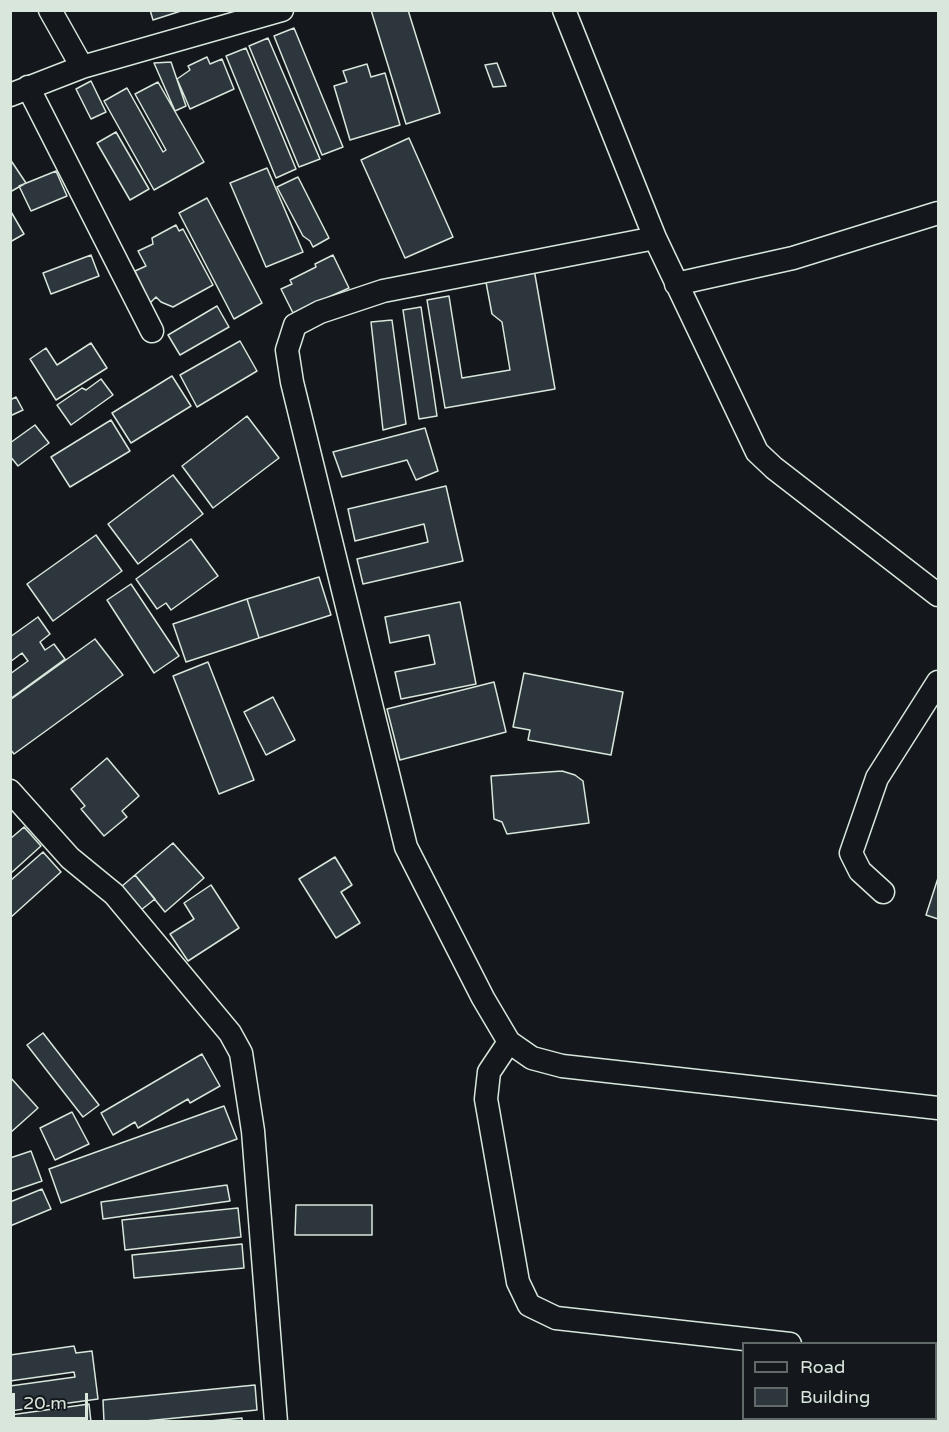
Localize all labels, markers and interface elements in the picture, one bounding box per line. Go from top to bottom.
legend [742,1342,937,1420]
text: Road [800,1356,845,1378]
scale bar [15,1381,92,1419]
text: Building [800,1386,870,1408]
text: 20 m [23,1392,67,1414]

